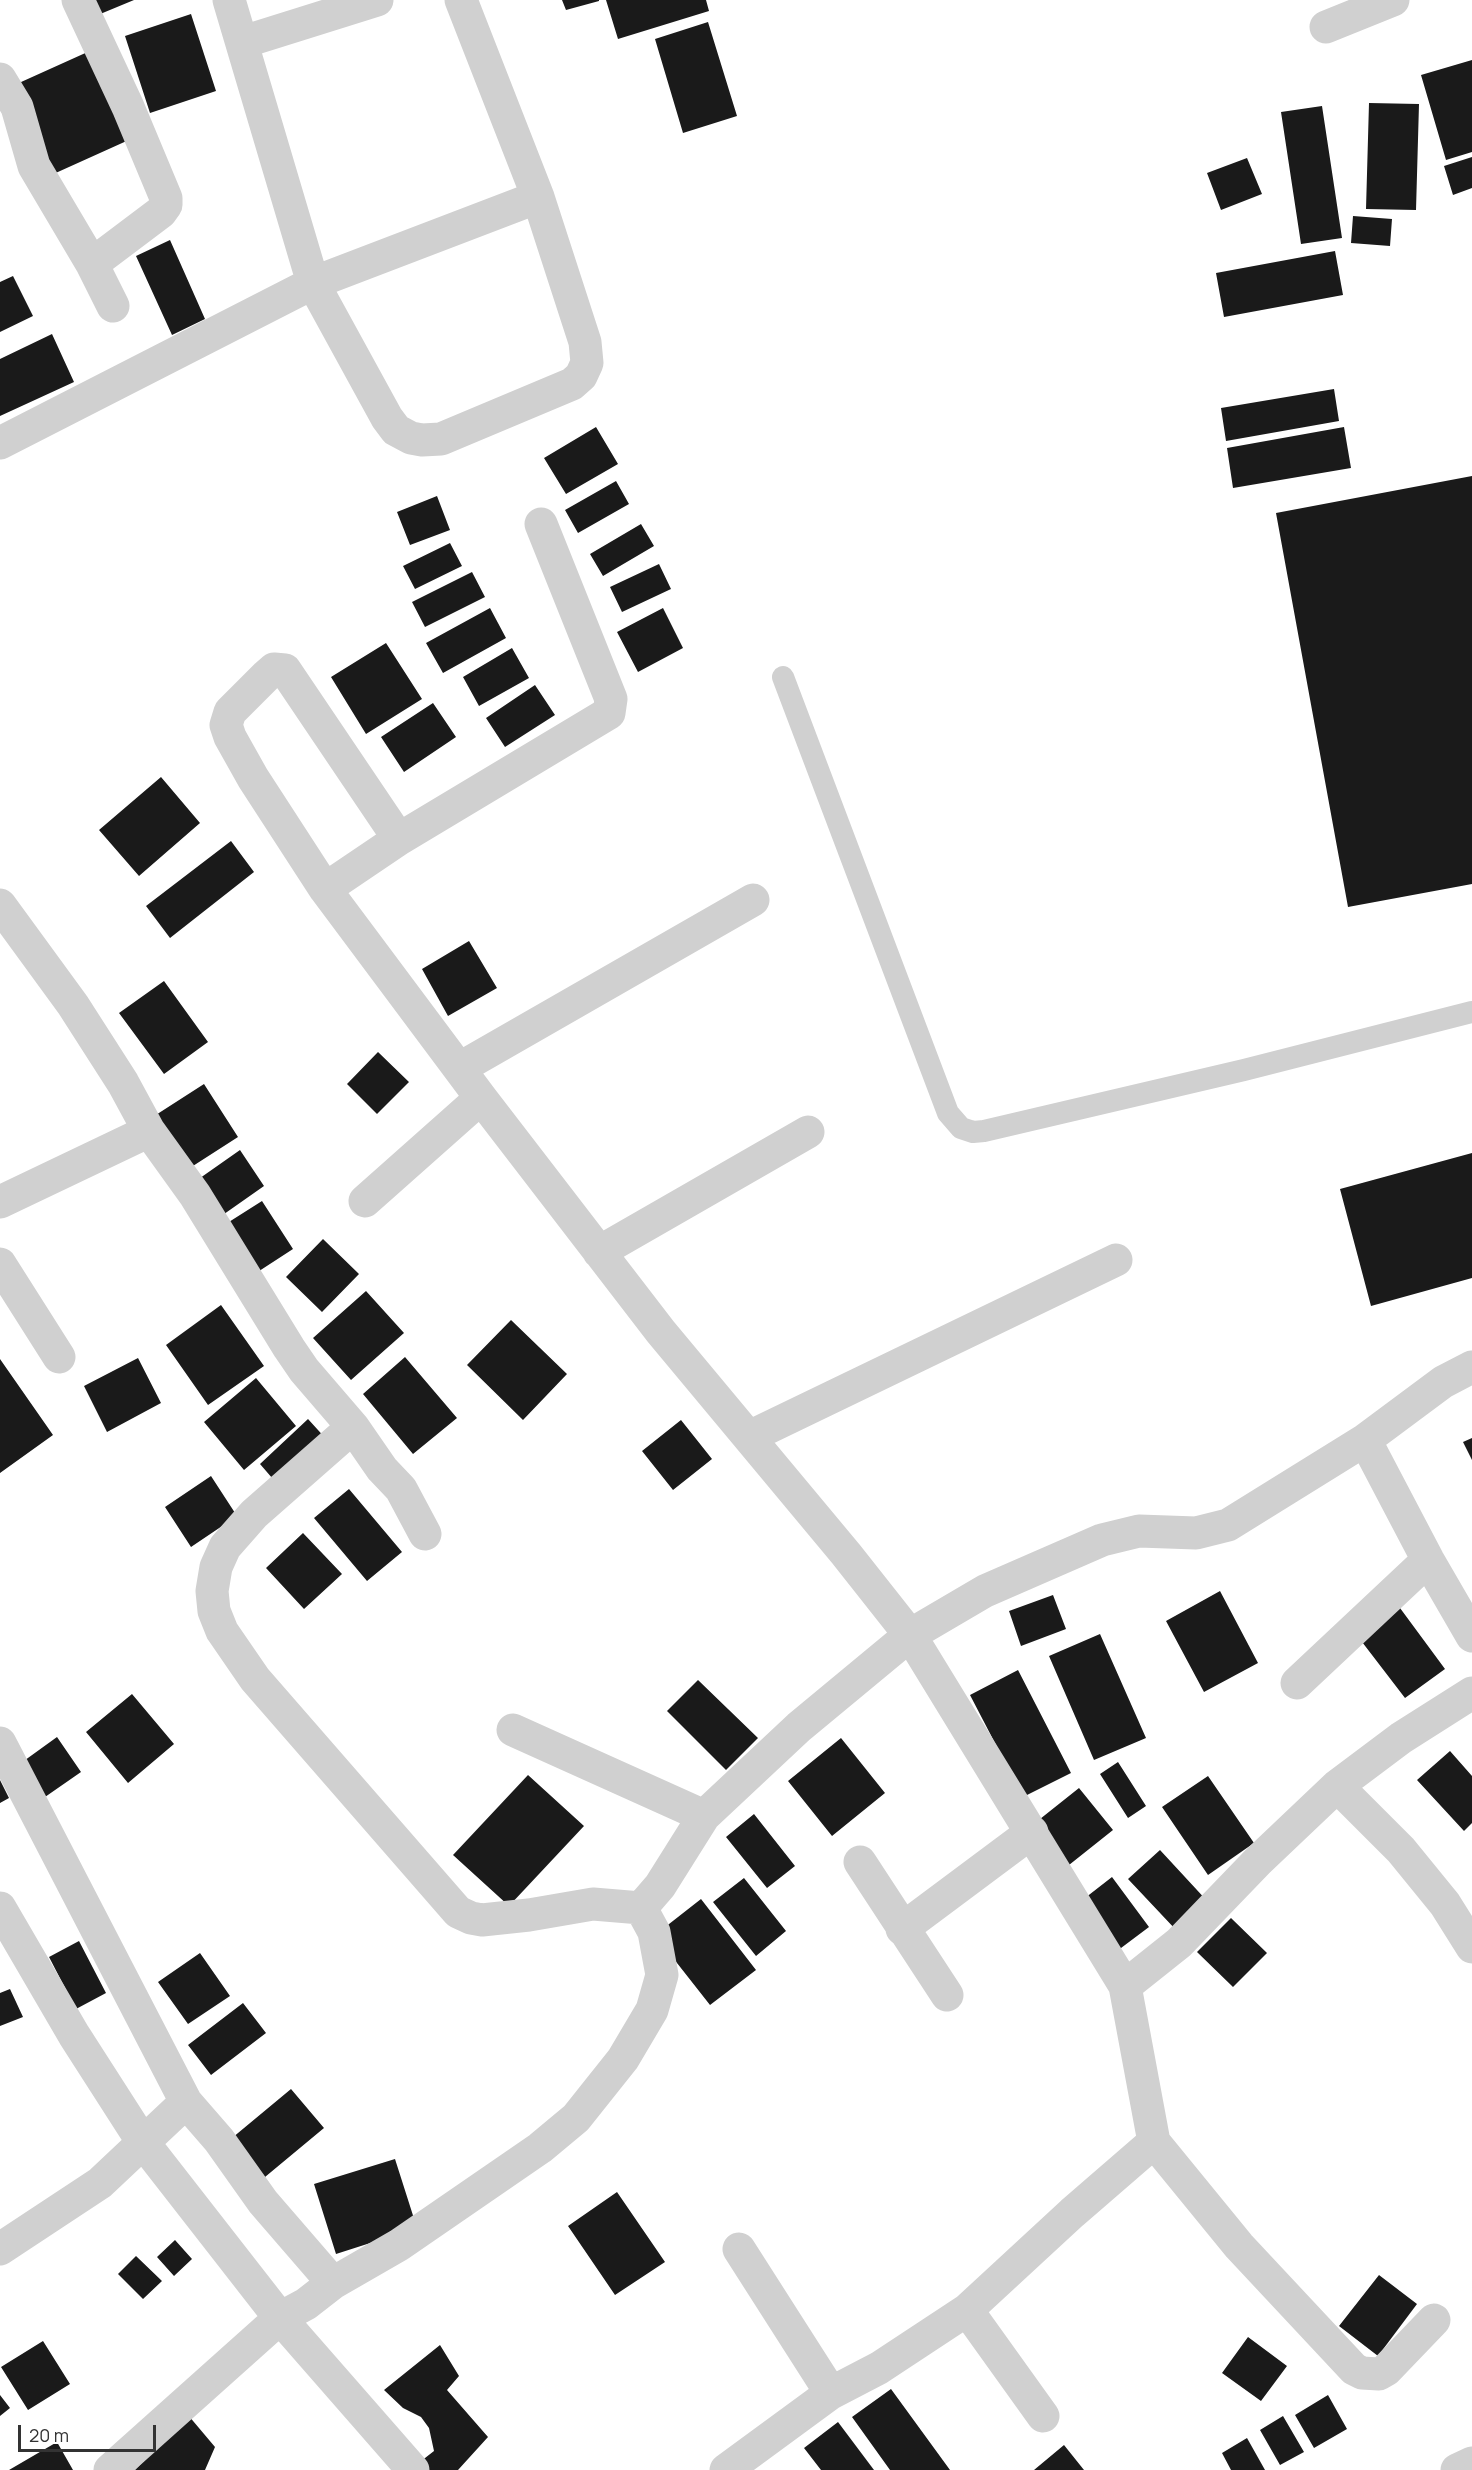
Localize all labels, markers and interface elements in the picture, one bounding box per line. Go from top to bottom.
scale bar [21,2413,159,2451]
text: 20 m [29,2423,69,2447]

